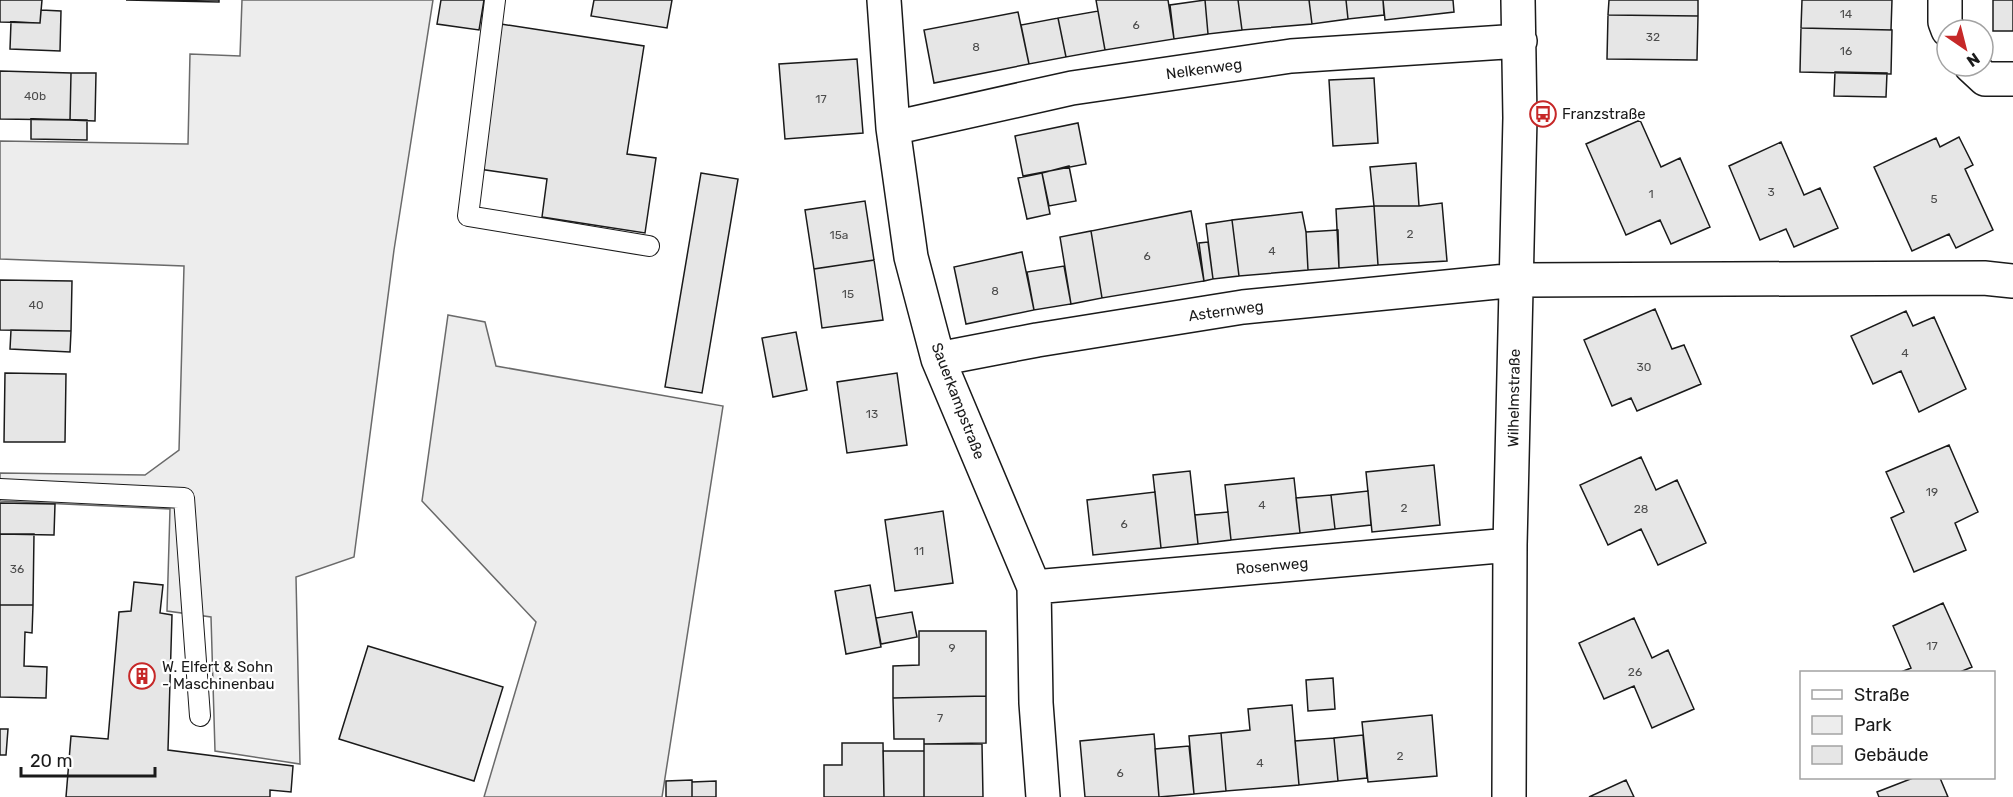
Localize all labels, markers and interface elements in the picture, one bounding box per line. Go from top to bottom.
house number: 14 [1840,7,1853,21]
house number: 6 [1132,18,1140,32]
north arrow [1935,18,1995,78]
house number: 32 [1646,30,1660,44]
house number: 8 [972,40,980,54]
house number: 16 [1840,44,1852,58]
text: N [1963,49,1983,71]
street label: Nelkenweg [1165,55,1243,83]
house number: 40b [24,89,46,103]
house number: 17 [815,92,827,106]
bus stop icon: Franzstraße [1528,99,1558,129]
place label: Franzstraße [1562,105,1646,123]
house number: 3 [1767,185,1775,199]
house number: 1 [1648,187,1654,201]
house number: 5 [1930,192,1938,206]
house number: 2 [1406,227,1414,241]
house number: 15a [830,228,848,242]
house number: 4 [1268,244,1276,258]
house number: 6 [1143,249,1151,263]
house number: 8 [991,284,999,298]
house number: 15 [842,287,854,301]
street label: Asternweg [1187,297,1265,325]
house number: 40 [28,298,44,312]
street label: Sauerkampstraße [927,340,989,462]
house number: 4 [1901,346,1909,360]
street label: Wilhelmstraße [1504,349,1524,447]
house number: 30 [1637,360,1651,374]
house number: 13 [866,407,878,421]
house number: 19 [1926,485,1938,499]
house number: 4 [1258,498,1266,512]
house number: 2 [1400,501,1408,515]
house number: 28 [1634,502,1648,516]
house number: 6 [1120,517,1128,531]
house number: 11 [914,544,924,558]
street label: Rosenweg [1235,554,1309,578]
house number: 36 [10,562,24,576]
house number: 17 [1926,639,1938,653]
house number: 9 [948,641,956,655]
place label: W. Elfert & Sohn - Maschinenbau [162,658,275,693]
building icon: W. Elfert & Sohn - Maschinenbau [127,661,157,691]
house number: 26 [1628,665,1642,679]
legend [1800,671,1995,779]
text: Straße [1854,684,1910,706]
house number: 7 [937,711,943,725]
text: Park [1854,714,1892,736]
scale bar [21,740,154,778]
text: Gebäude [1854,744,1929,766]
house number: 2 [1396,749,1404,763]
text: 20 m [30,750,72,772]
house number: 4 [1256,756,1264,770]
house number: 6 [1116,766,1124,780]

